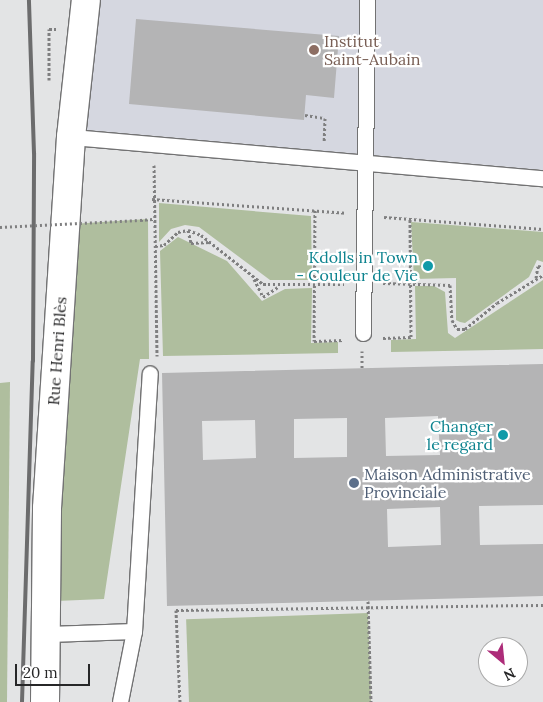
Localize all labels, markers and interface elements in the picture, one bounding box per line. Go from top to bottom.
place label: Institut Saint-Aubain [324,31,420,69]
marker: Institut Saint-Aubain [308,44,320,56]
place label: Kdolls in Town - Couleur de Vie [296,247,418,285]
marker: Kdolls in Town - Couleur de Vie [422,260,434,272]
street label: Rue Henri Blès [44,296,70,406]
place label: Changer le regard [427,416,493,454]
marker: Changer le regard [497,429,509,441]
place label: Maison Administrative Provinciale [364,464,531,502]
marker: Maison Administrative Provinciale [348,477,360,489]
north arrow [478,637,528,687]
scale bar [18,654,92,686]
text: 20 m [23,663,58,682]
text: N [501,664,519,685]

